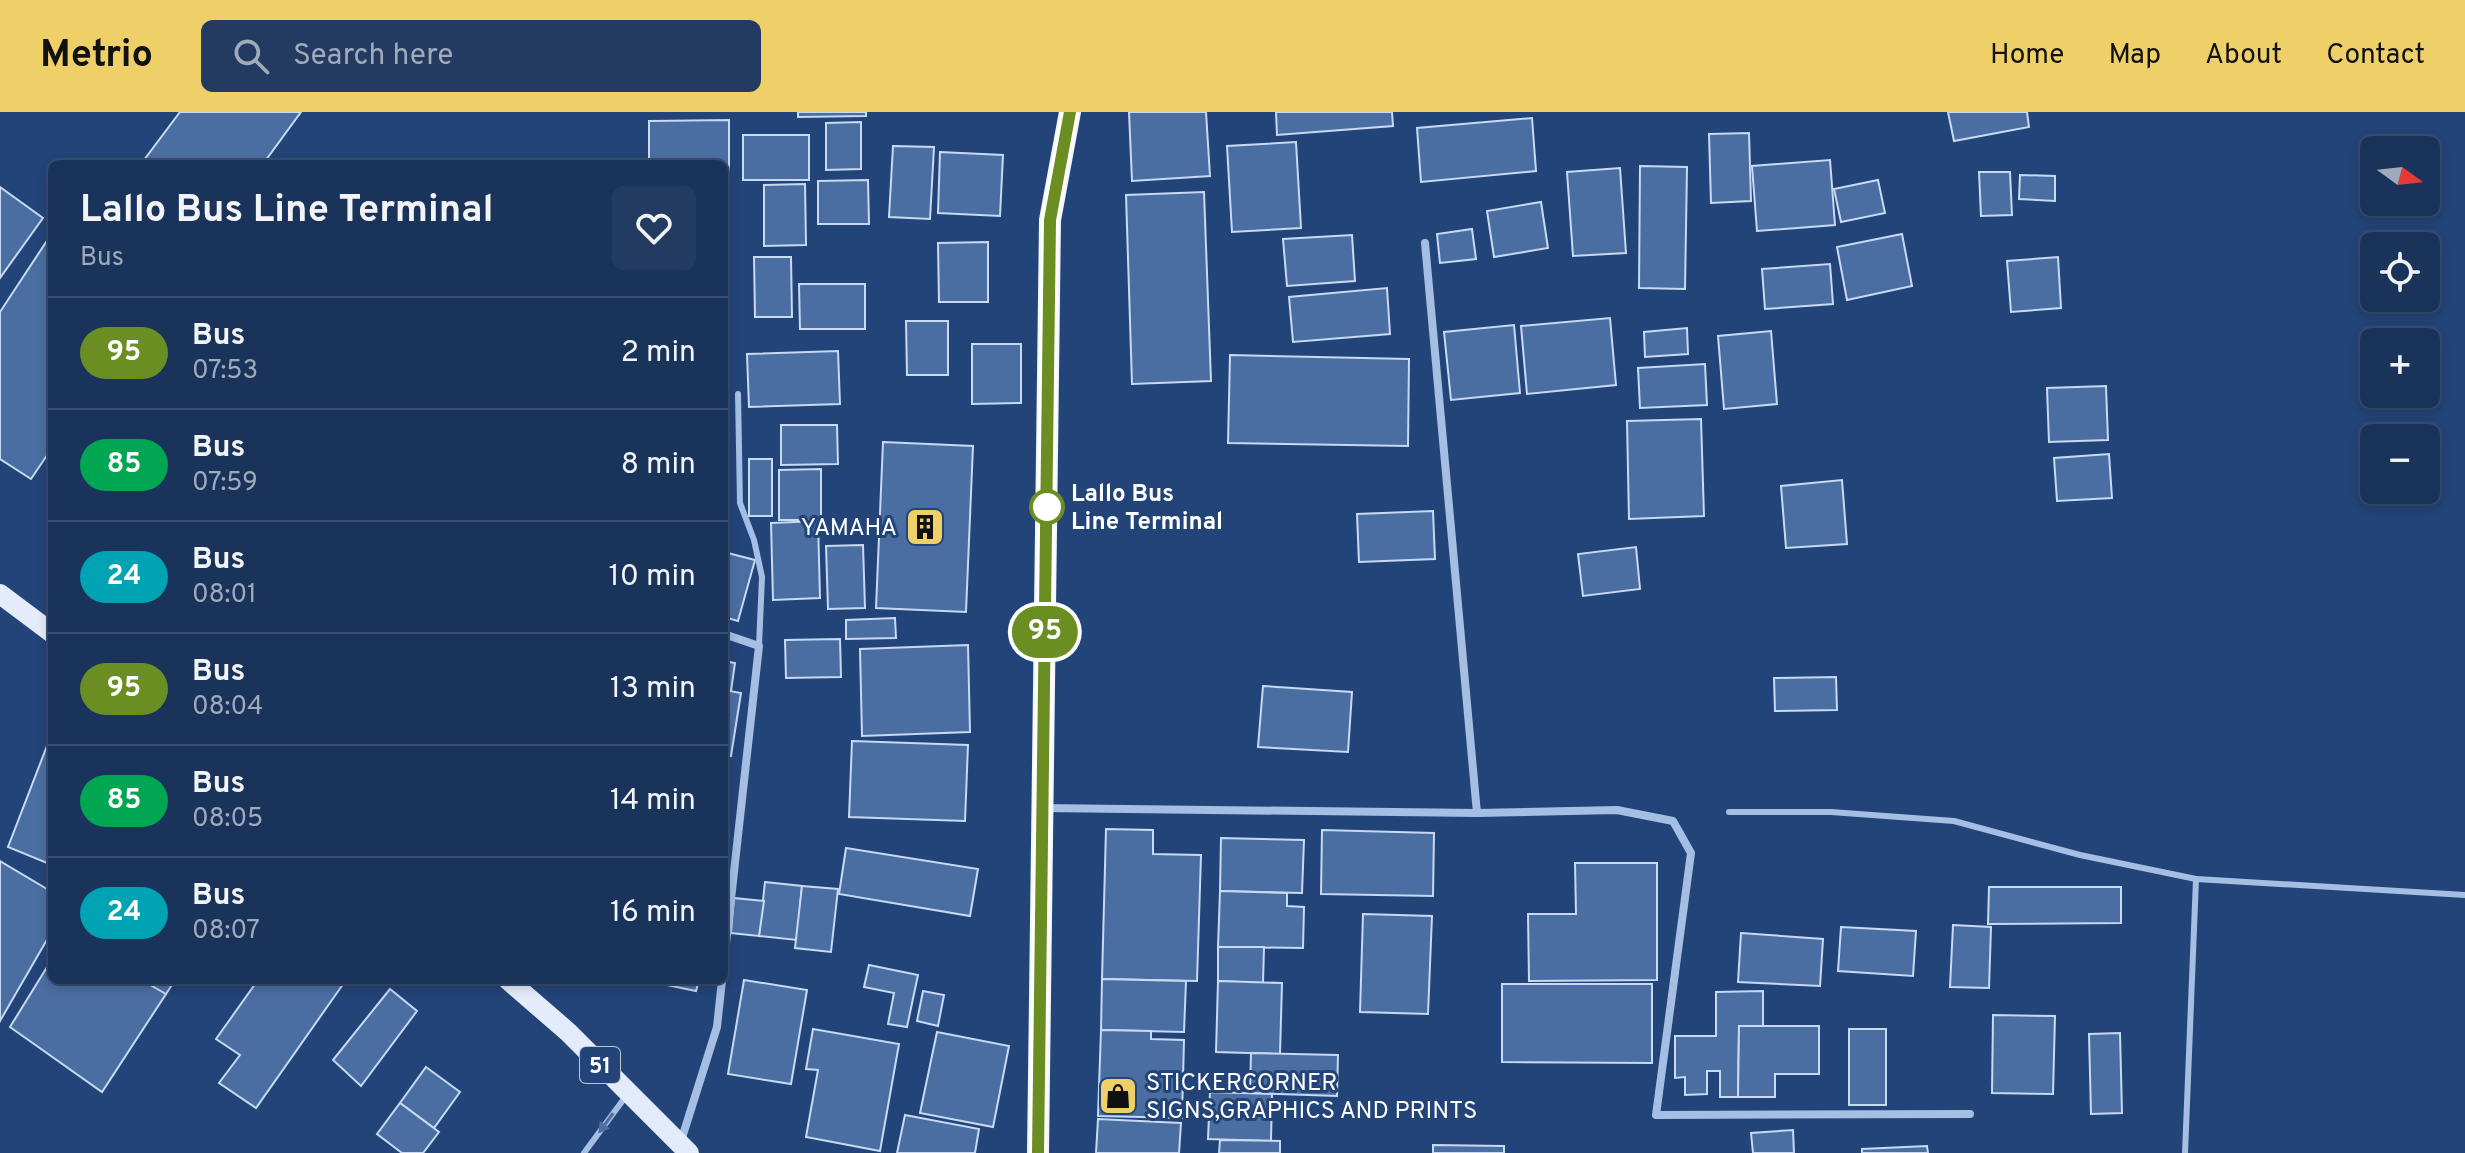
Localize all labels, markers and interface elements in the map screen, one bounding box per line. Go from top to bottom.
search box [201,20,761,92]
text: Metrio [40,32,153,81]
icon: search [229,34,273,78]
text: Search here [293,38,453,75]
text: Home [1990,38,2064,74]
text: Map [2108,38,2161,74]
text: About [2205,38,2282,74]
text: Contact [2326,38,2425,74]
north arrow [2360,136,2440,216]
map controls [2360,136,2440,504]
button: heart [612,186,696,270]
text: Lallo Bus Line Terminal [80,187,493,236]
button: locate [2360,232,2440,312]
text: Bus [80,242,124,275]
text: Bus [192,318,245,355]
button: + [2360,328,2440,408]
text: 95 [107,335,141,371]
text: 2 min [621,335,696,372]
text: 07:53 [192,355,258,388]
button: − [2360,424,2440,504]
text: Bus [192,430,245,467]
text: 85 [107,447,141,483]
text: 8 min [621,447,696,484]
text: 07:59 [192,467,258,500]
place label: Lallo Bus Line Terminal [1071,480,1223,538]
marker: Lallo Bus Line Terminal [1030,490,1064,524]
building icon: YAMAHA [904,506,946,548]
place label: YAMAHA [801,514,897,544]
text: Bus [192,542,245,579]
text: 24 [106,559,142,595]
text: 10 min [609,559,696,596]
text: 08:01 [192,579,257,612]
line badge: 95 [1009,606,1081,658]
text: 95 [1028,614,1062,650]
text: Bus [192,654,245,691]
text: 95 [107,671,141,707]
text: 13 min [610,671,696,708]
text: 08:04 [192,691,263,724]
text: Bus [192,766,245,803]
text: 85 [107,783,141,819]
text: 14 min [610,783,696,820]
text: 08:05 [192,803,263,836]
text: Bus [192,878,245,915]
text: 24 [106,895,142,931]
text: 16 min [610,895,696,932]
text: 08:07 [192,915,260,948]
road number: 51 [580,1047,620,1083]
place label: STICKERCORNER SIGNS,GRAPHICS AND PRINTS [1146,1069,1477,1127]
shop icon: STICKERCORNER SIGNS,GRAPHICS AND PRINTS [1097,1075,1139,1117]
one-way arrow [598,1112,614,1134]

